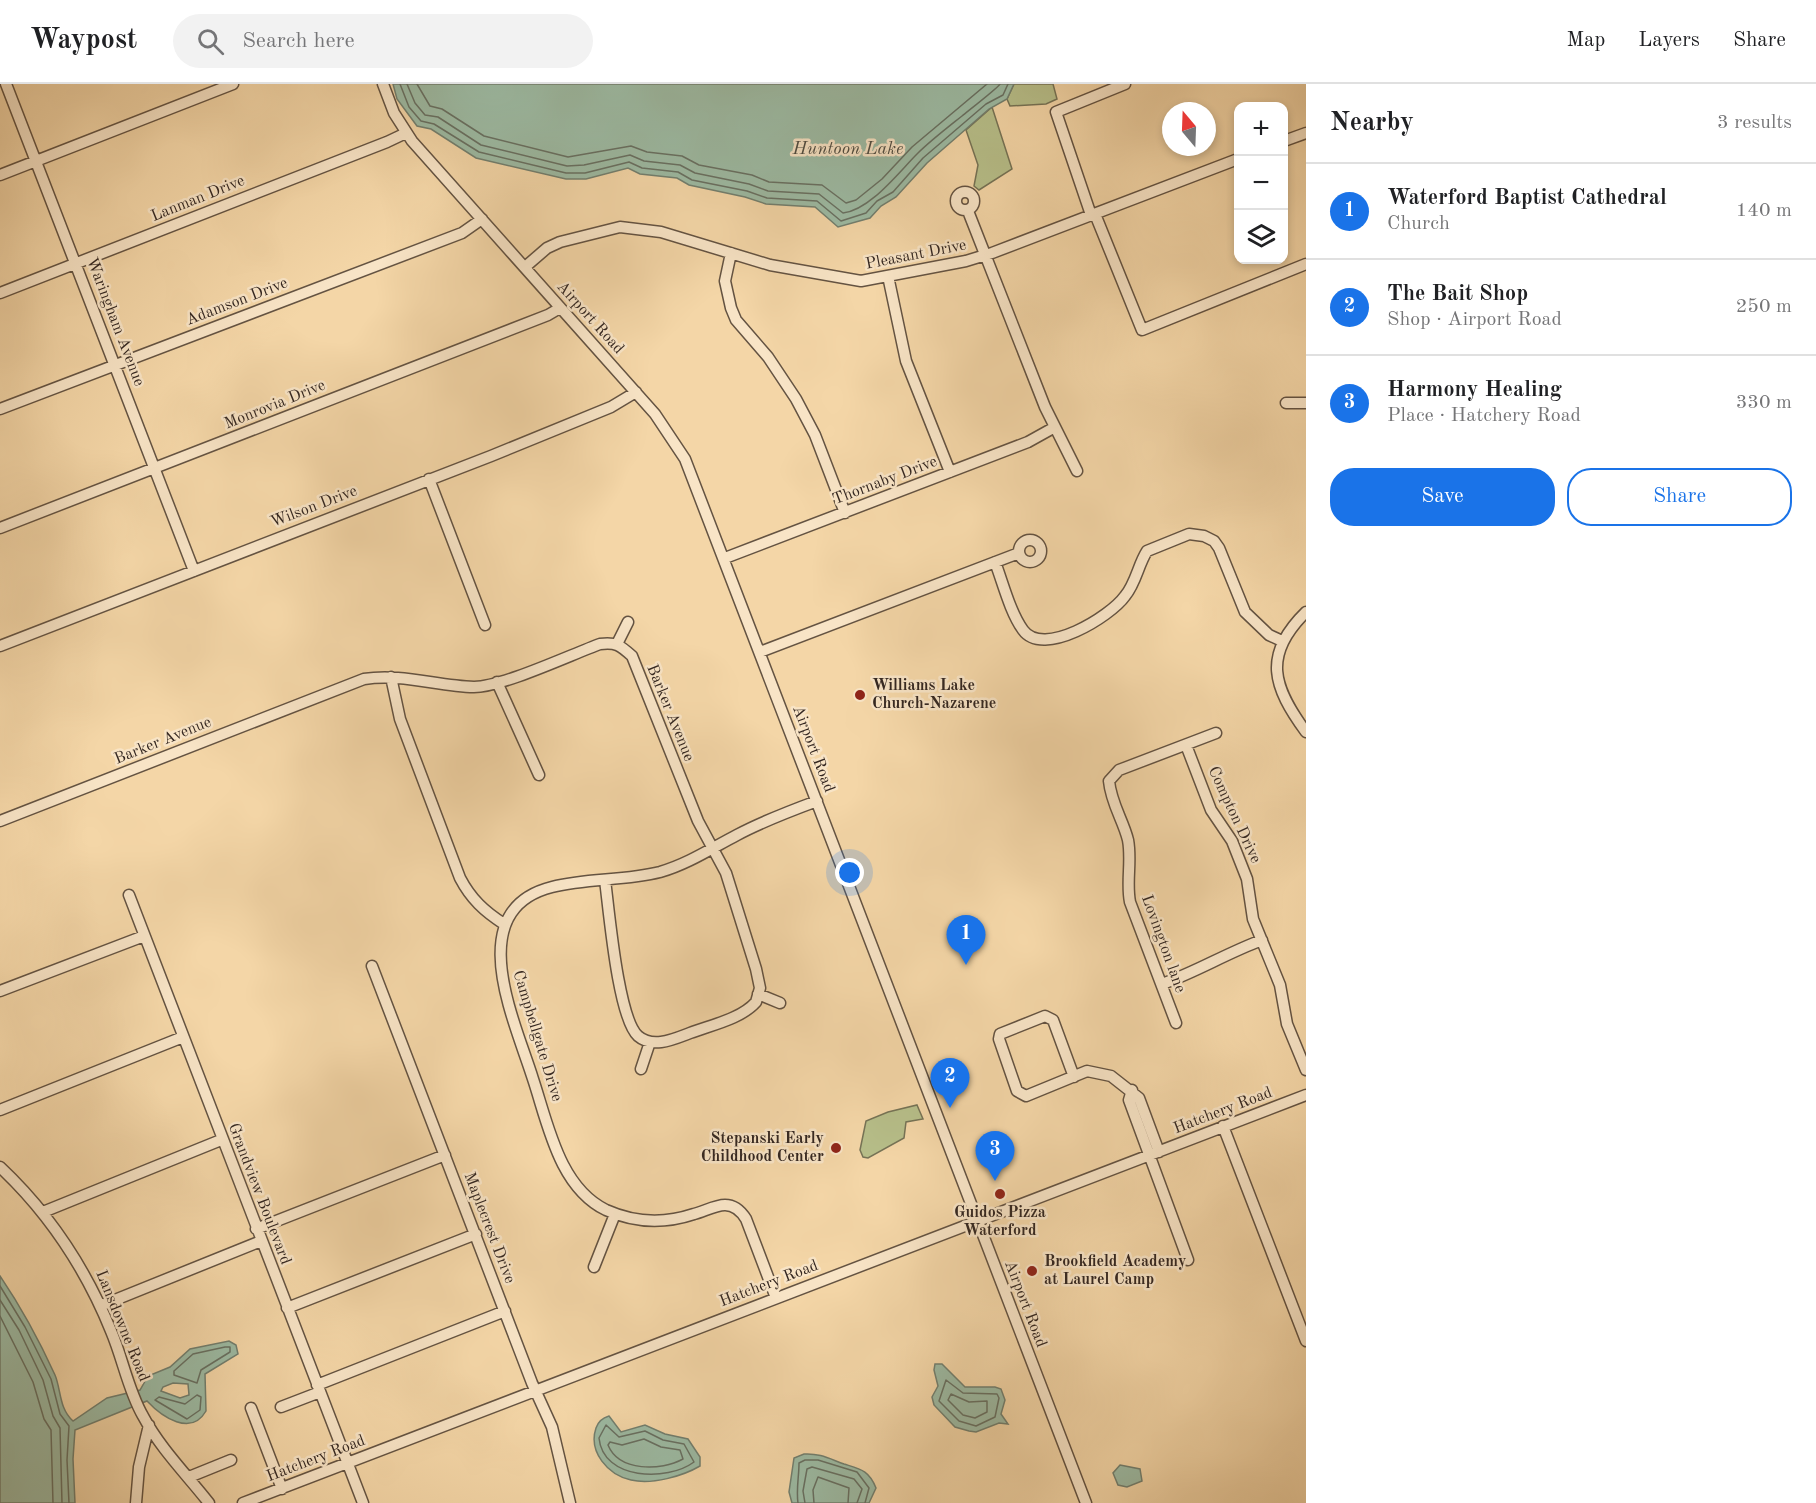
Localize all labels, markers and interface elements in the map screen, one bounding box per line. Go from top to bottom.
search box [173,14,593,68]
icon: search [194,25,227,58]
text: Waypost [30,27,137,55]
text: Search here [242,30,355,52]
text: Map [1566,30,1605,51]
text: Layers [1638,30,1700,51]
text: Share [1733,30,1786,51]
north arrow [1162,102,1216,156]
map controls [1234,102,1288,264]
button: + [1234,102,1288,156]
text: Nearby [1330,110,1414,136]
text: 3 results [1717,113,1792,133]
water label: Huntoon Lake [792,140,903,158]
button: − [1234,156,1288,210]
street label: Lanman Drive [149,173,247,225]
text: Waterford Baptist Cathedral [1387,187,1667,209]
text: 1 [1344,201,1355,221]
text: 140 m [1736,201,1792,221]
button: layers [1234,210,1288,264]
text: Church [1387,214,1450,234]
street label: Pleasant Drive [864,237,968,273]
street label: Waringham Avenue [83,255,147,389]
street label: Adamson Drive [184,275,290,329]
street label: Airport Road [553,279,627,357]
text: The Bait Shop [1387,283,1528,305]
text: 2 [1344,297,1355,317]
text: 250 m [1736,297,1792,317]
text: Shop · Airport Road [1387,310,1562,330]
street label: Monrovia Drive [222,377,328,433]
text: Harmony Healing [1387,379,1562,401]
text: 3 [1344,393,1355,413]
text: 330 m [1736,393,1792,413]
text: Place · Hatchery Road [1387,406,1581,426]
street label: Thornaby Drive [830,454,940,508]
button: Save [1330,468,1555,526]
button: Share [1567,468,1792,526]
street label: Wilson Drive [268,483,360,531]
street label: Barker Avenue [643,662,697,764]
place label: Williams Lake Church-Nazarene [872,678,996,712]
marker: Williams Lake Church-Nazarene [853,688,867,702]
street label: Airport Road [789,703,837,795]
street label: Barker Avenue [112,714,214,768]
street label: Compton Drive [1205,764,1263,866]
your location [835,858,864,887]
street label: Lovington lane [1138,893,1188,995]
pin: 1 [946,916,986,965]
street label: Campbellgate Drive [509,969,565,1103]
pin: 2 [930,1058,970,1108]
street label: Hatchery Road [1171,1085,1275,1137]
street label: Grandview Boulevard [225,1121,293,1267]
place label: Stepanski Early Childhood Center [701,1131,824,1165]
pin: 3 [976,1132,1014,1181]
marker: Stepanski Early Childhood Center [829,1141,843,1155]
street label: Maplecrest Drive [460,1170,518,1286]
marker: Guidos Pizza Waterford [993,1187,1007,1201]
place label: Guidos Pizza Waterford [954,1205,1046,1239]
place label: Brookfield Academy at Laurel Camp [1044,1254,1186,1288]
street label: Hatchery Road [717,1258,821,1310]
street label: Airport Road [1001,1258,1049,1350]
marker: Brookfield Academy at Laurel Camp [1025,1264,1039,1278]
street label: Lansdowne Road [92,1268,152,1384]
street label: Hatchery Road [264,1433,368,1485]

